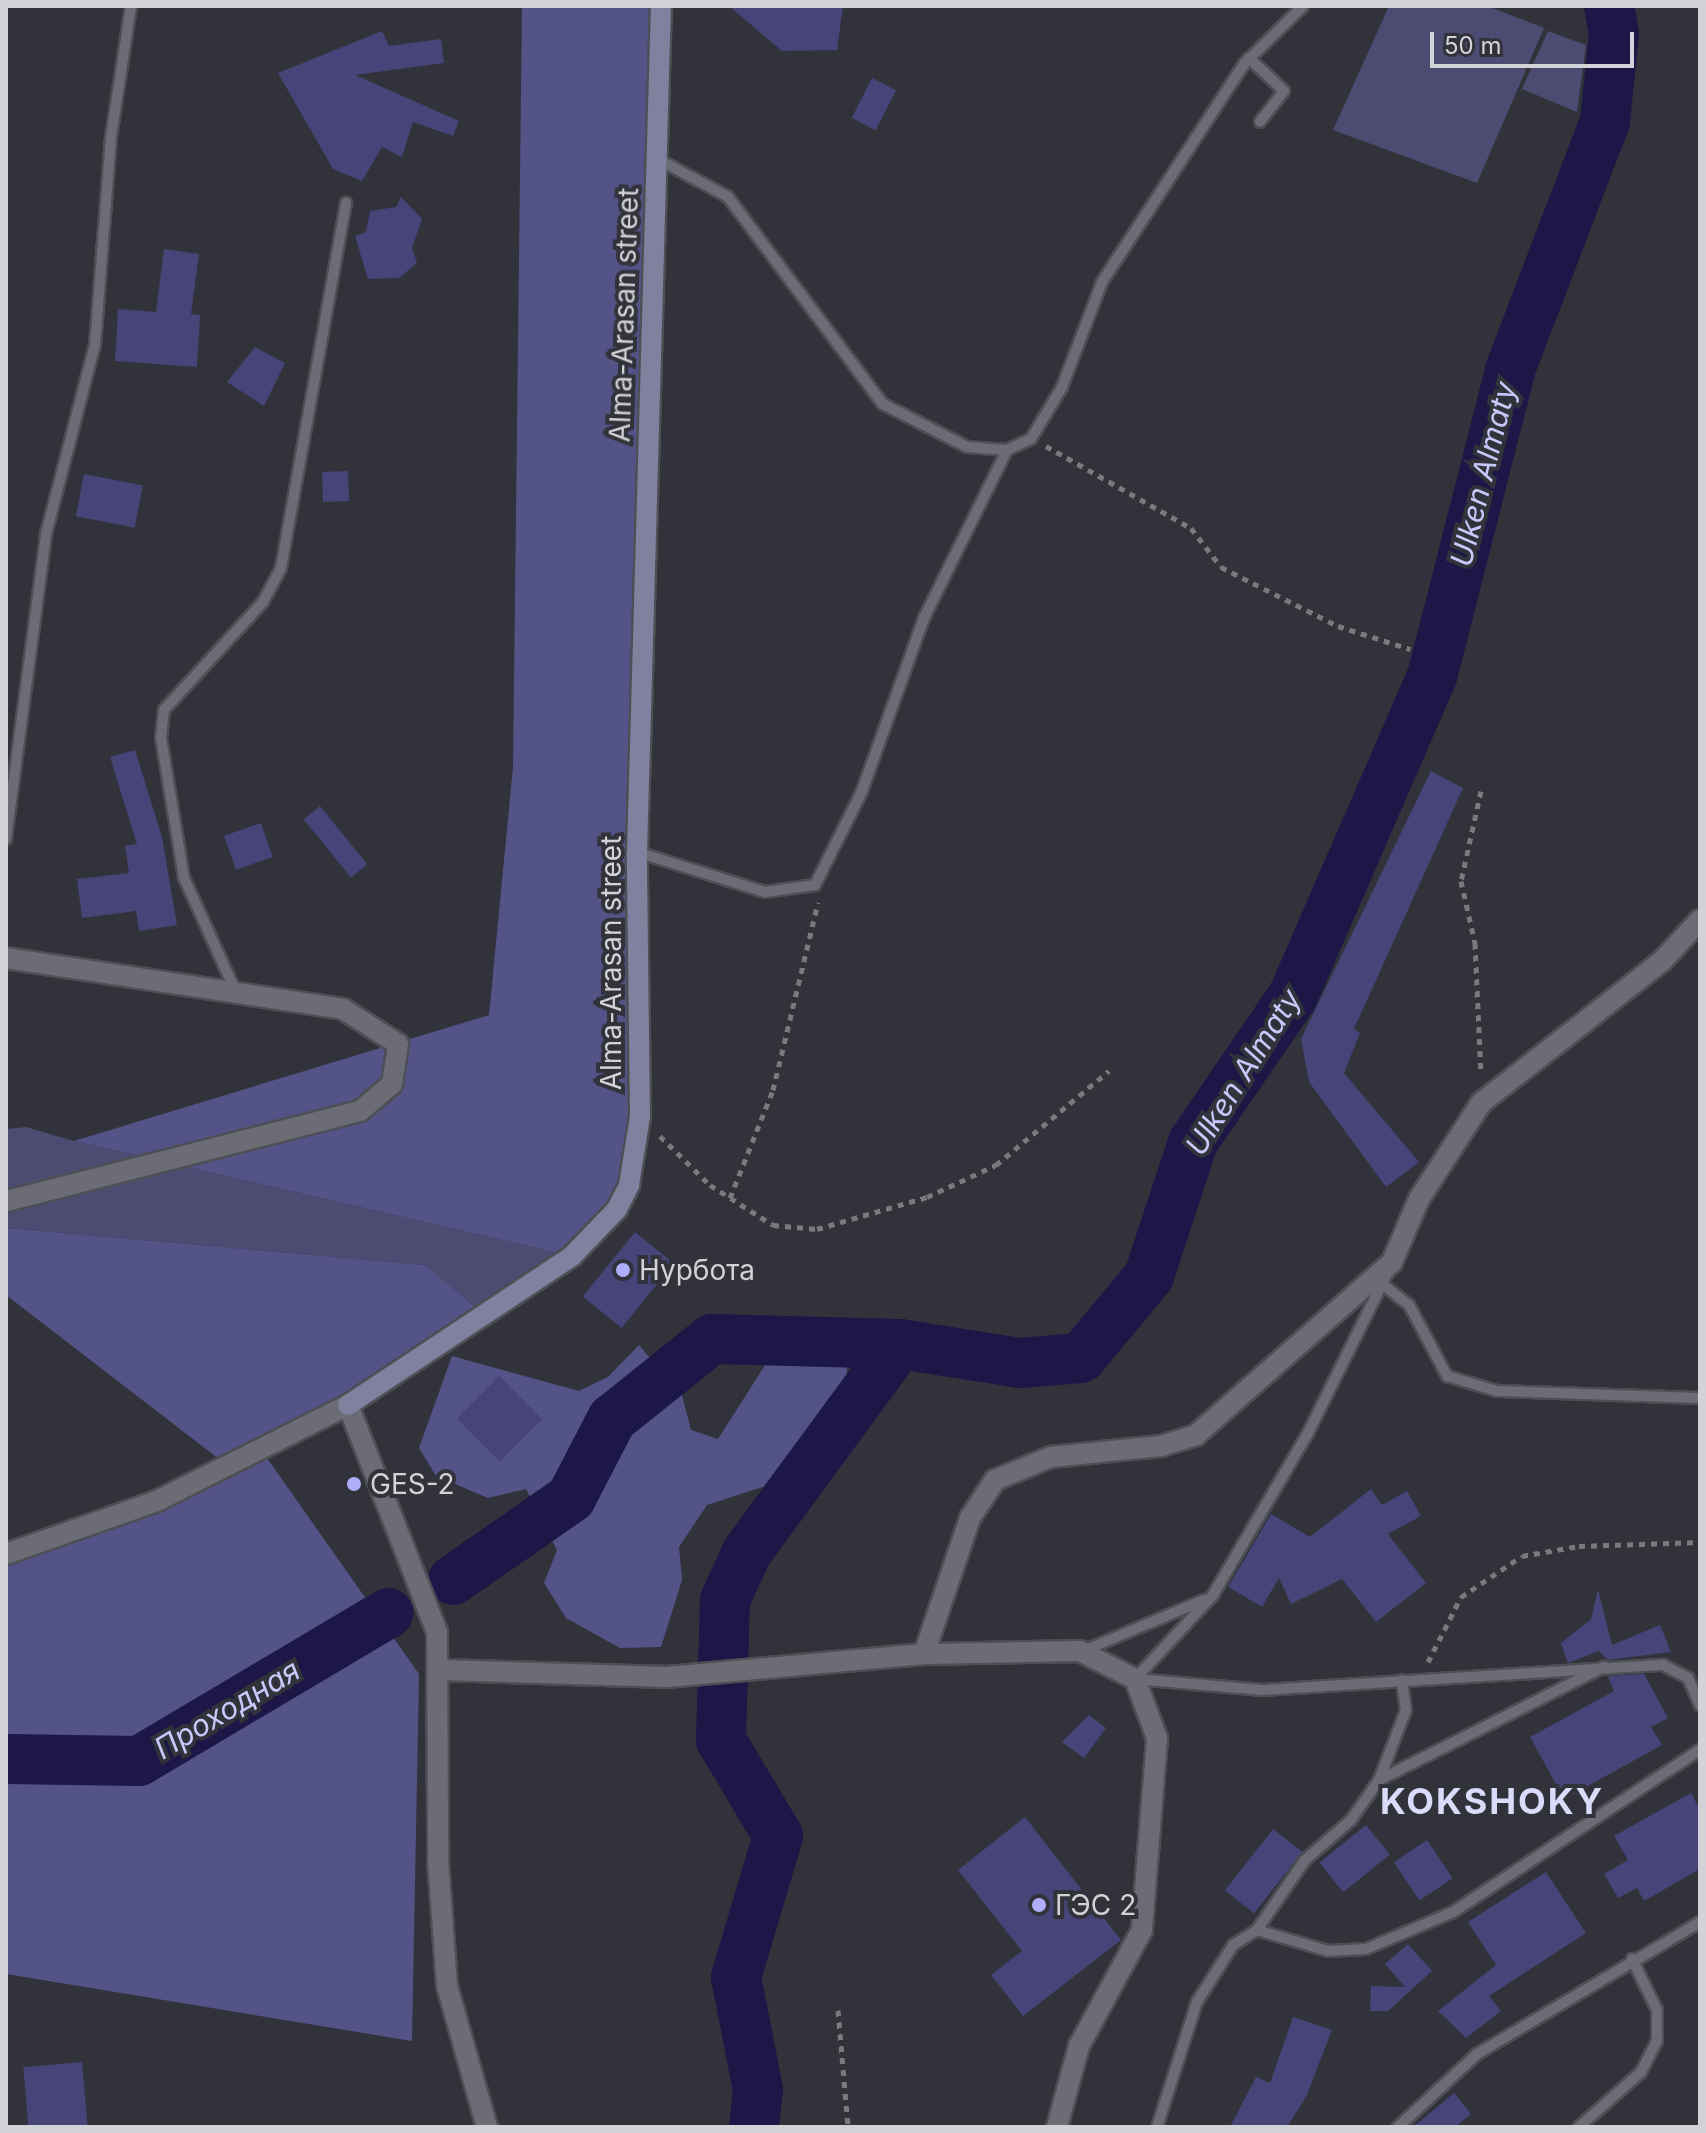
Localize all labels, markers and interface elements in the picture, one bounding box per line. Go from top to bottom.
scale bar [1434,16,1638,66]
text: 50 m [1444,31,1502,60]
street label: Alma-Arasan street [603,187,645,443]
water label: Ulken Almaty [1443,378,1523,570]
street label: Alma-Arasan street [594,836,628,1090]
water label: Ulken Almaty [1178,982,1308,1162]
place label: Нурбота [639,1253,755,1287]
marker: Нурбота [614,1261,632,1279]
place label: GES-2 [370,1467,455,1501]
marker: GES-2 [345,1475,363,1493]
water label: Проходная [148,1652,306,1766]
district label: KOKSHOKY [1380,1780,1604,1824]
place label: ГЭС 2 [1055,1888,1136,1922]
marker: ГЭС 2 [1030,1896,1048,1914]

